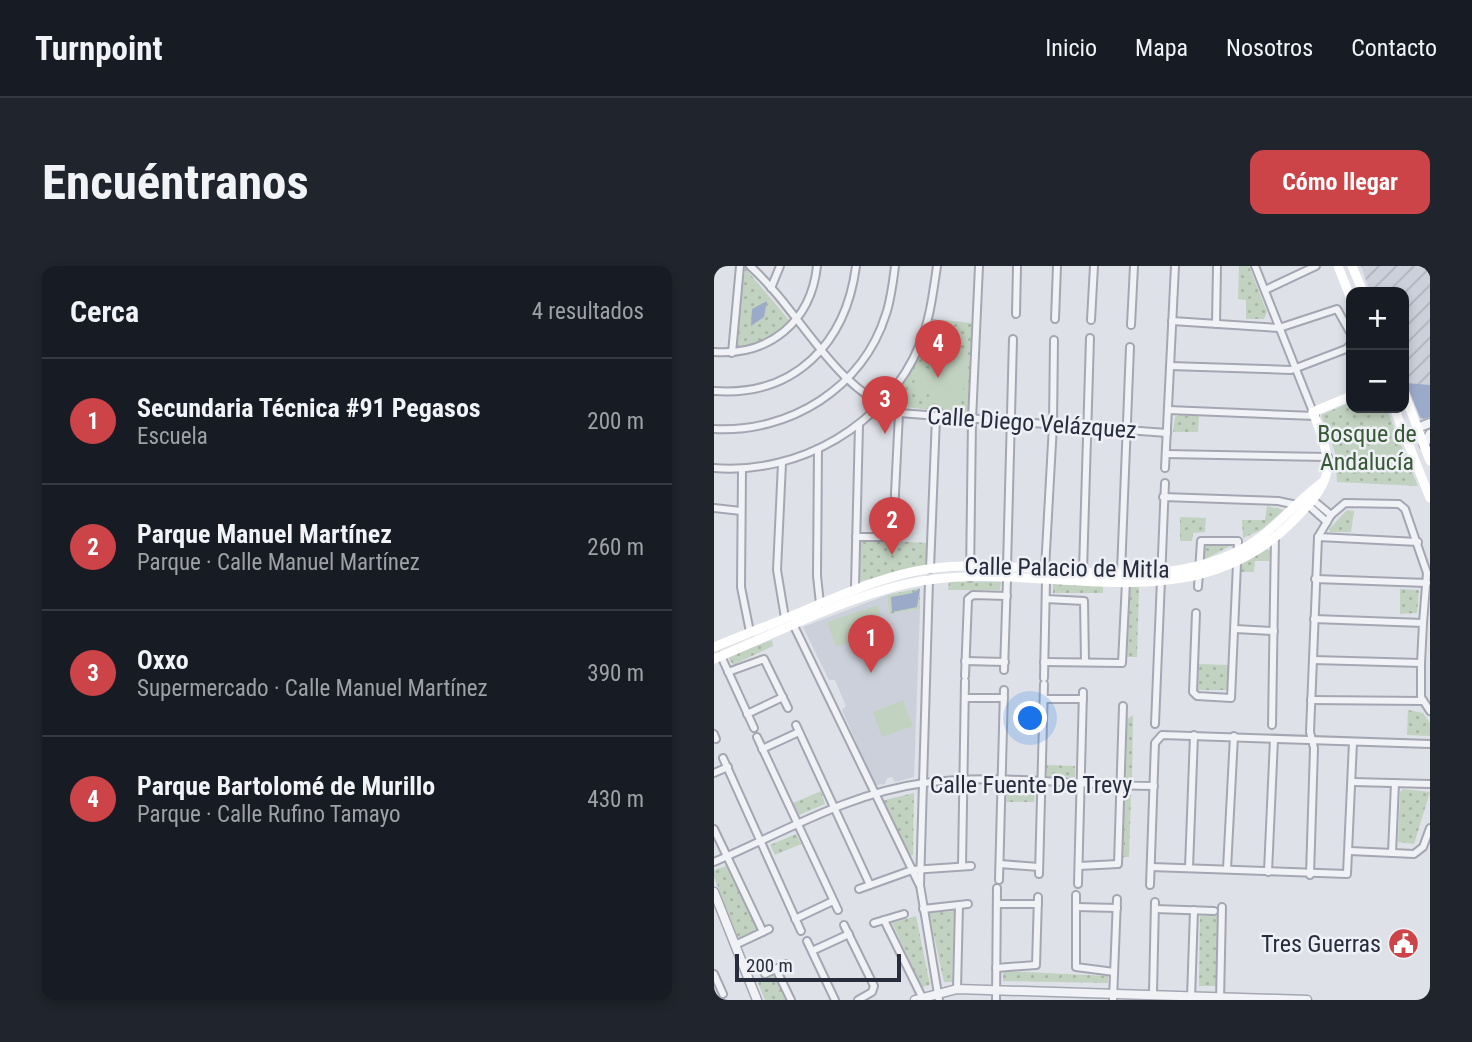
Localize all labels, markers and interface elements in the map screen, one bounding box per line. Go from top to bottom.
text: Turnpoint [35,29,163,68]
text: Inicio [1045,34,1097,62]
text: Mapa [1135,34,1188,62]
text: Nosotros [1226,34,1313,62]
text: Contacto [1351,34,1437,62]
button: Cómo llegar [1250,150,1430,214]
text: Encuéntranos [42,154,309,211]
map controls [1346,287,1409,413]
button: + [1346,287,1409,350]
text: Cerca [70,294,139,329]
text: 4 resultados [532,298,644,325]
pin: 4 [915,320,961,378]
button: − [1346,350,1409,413]
pin: 3 [862,376,908,434]
text: Secundaria Técnica #91 Pegasos [137,393,481,423]
street label: Calle Diego Velázquez [926,402,1138,444]
text: 1 [87,408,99,435]
text: 200 m [587,408,644,435]
park label: Bosque de Andalucía [1317,420,1417,476]
text: Escuela [137,423,208,450]
pin: 2 [869,497,915,555]
text: Parque Manuel Martínez [137,519,392,549]
text: 2 [87,534,99,561]
text: 260 m [587,534,644,561]
text: Parque · Calle Manuel Martínez [137,549,420,576]
street label: Calle Palacio de Mitla [964,552,1170,584]
pin: 1 [848,615,894,673]
text: Oxxo [137,645,189,675]
text: 3 [87,660,99,687]
text: 390 m [587,660,644,687]
text: Supermercado · Calle Manuel Martínez [137,675,488,702]
your location [1013,701,1047,735]
text: Parque Bartolomé de Murillo [137,771,435,801]
street label: Calle Fuente De Trevy [930,771,1132,799]
text: 4 [87,786,99,813]
text: 430 m [587,786,644,813]
text: Parque · Calle Rufino Tamayo [137,801,401,828]
public building icon: Tres Guerras [1387,927,1421,961]
place label: Tres Guerras [1261,930,1381,958]
scale bar [735,951,901,983]
text: 200 m [746,954,793,977]

